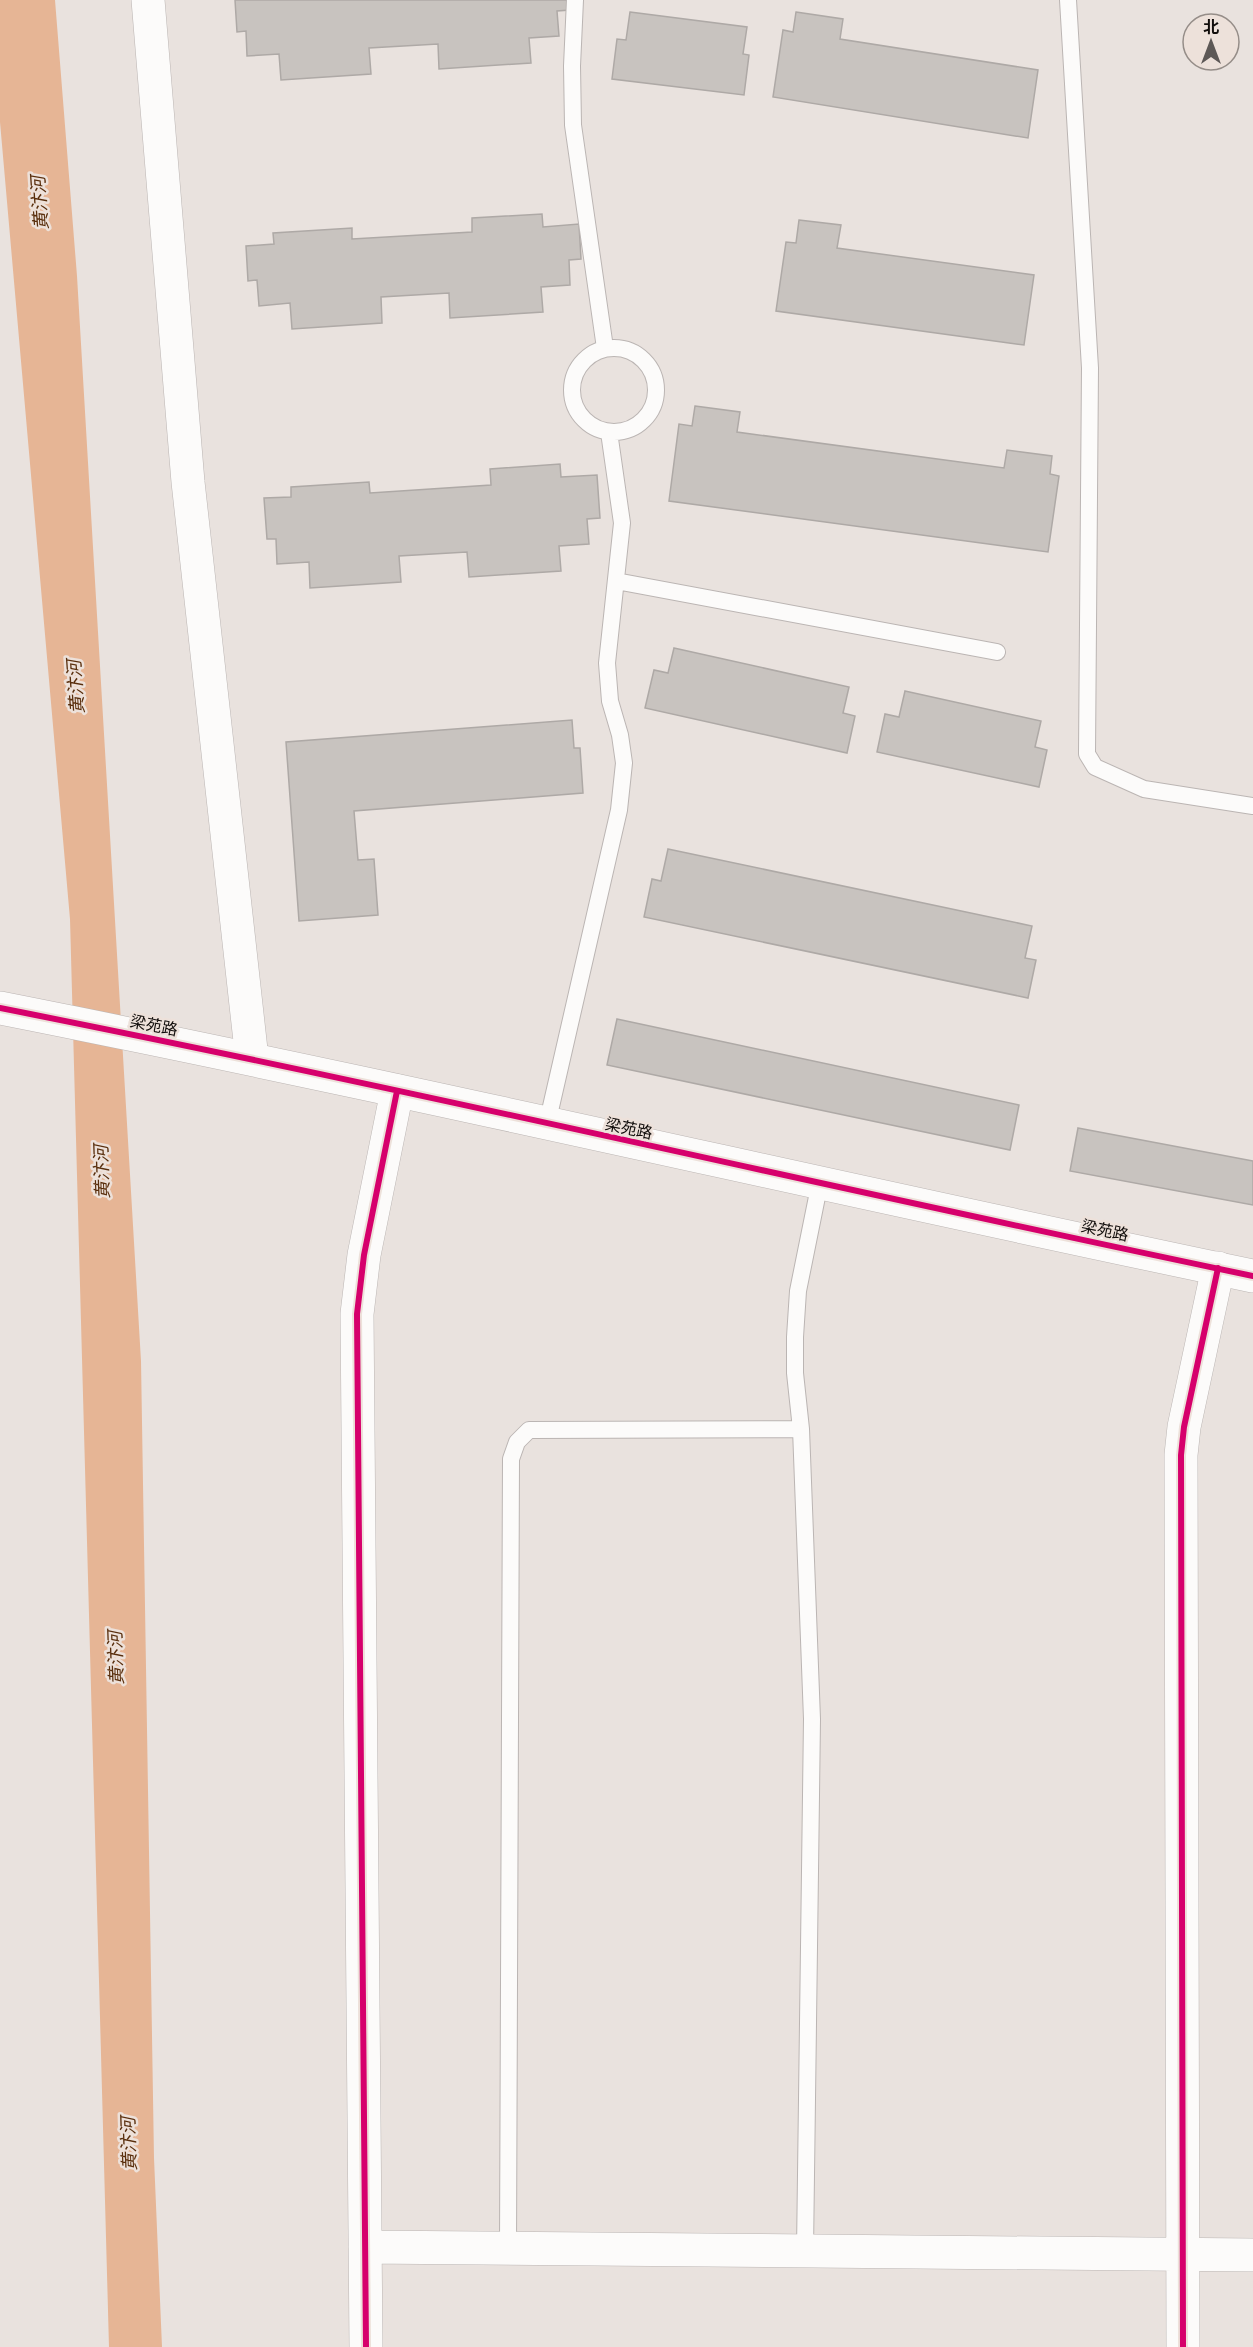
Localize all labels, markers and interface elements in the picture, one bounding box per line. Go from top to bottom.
north arrow [1181,12,1241,72]
text: 北 [1203,18,1219,37]
water label: 黄汴河 [27,172,53,231]
water label: 黄汴河 [63,656,89,715]
street label: 梁苑路 [129,1012,179,1039]
street label: 梁苑路 [603,1114,654,1143]
water label: 黄汴河 [90,1142,114,1199]
street label: 梁苑路 [1079,1216,1130,1245]
water label: 黄汴河 [104,1628,128,1685]
water label: 黄汴河 [117,2114,141,2171]

